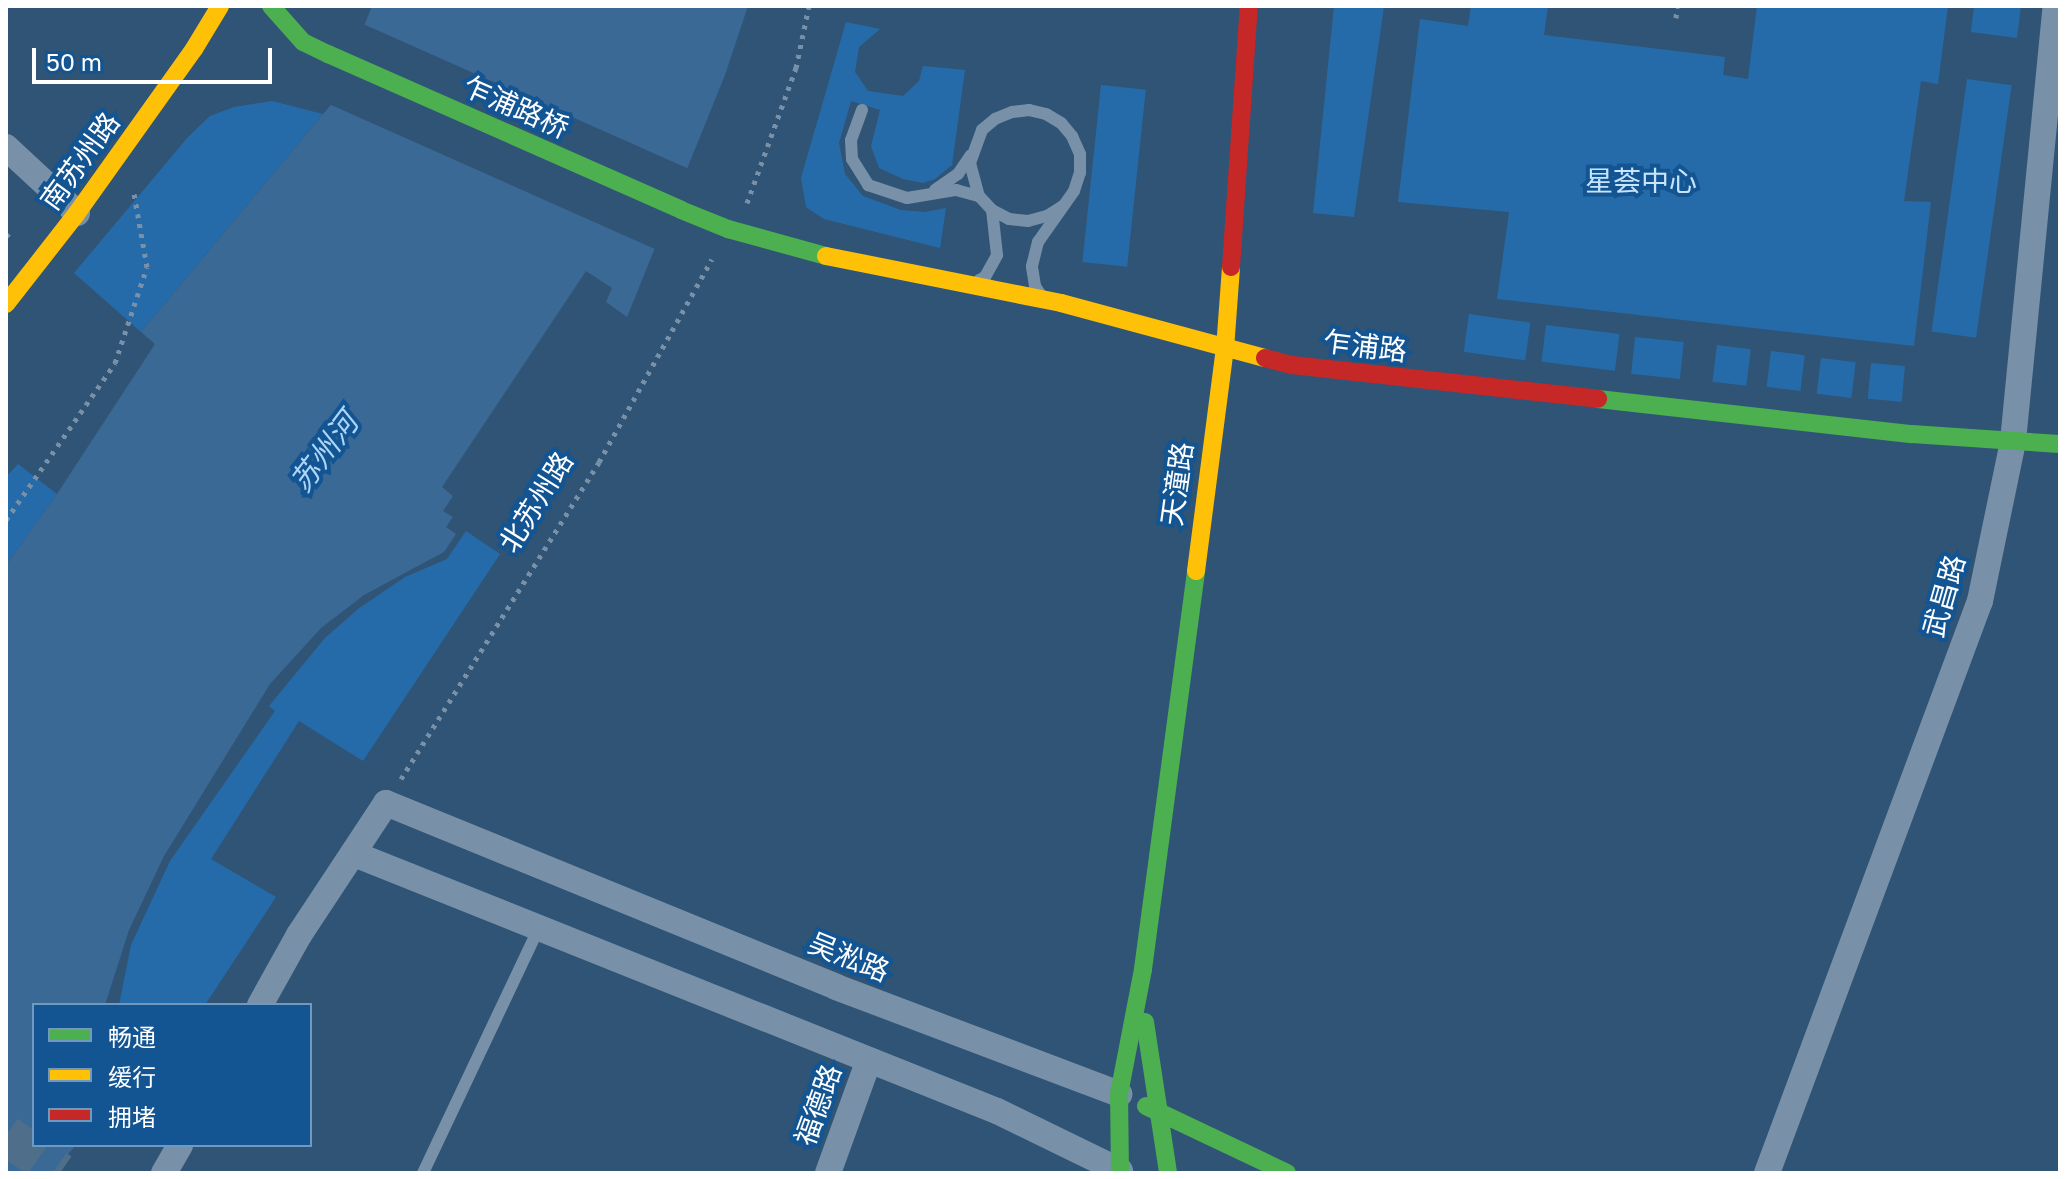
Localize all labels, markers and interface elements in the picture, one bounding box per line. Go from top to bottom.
scale bar [36,32,276,82]
text: 50 m [46,47,102,76]
street label: 乍浦路桥 [458,69,574,145]
street label: 南苏州路 [33,106,127,216]
park label: 星荟中心 [1585,164,1697,198]
street label: 乍浦路 [1321,324,1409,368]
water label: 苏州河 [283,405,365,499]
street label: 天潼路 [1155,440,1199,528]
street label: 北苏州路 [492,446,580,558]
street label: 武昌路 [1916,551,1972,641]
street label: 吴淞路 [804,926,894,988]
legend [32,1003,312,1147]
text: 畅通 [108,1022,156,1051]
street label: 福德路 [788,1060,848,1150]
text: 缓行 [108,1062,156,1091]
text: 拥堵 [108,1102,156,1131]

